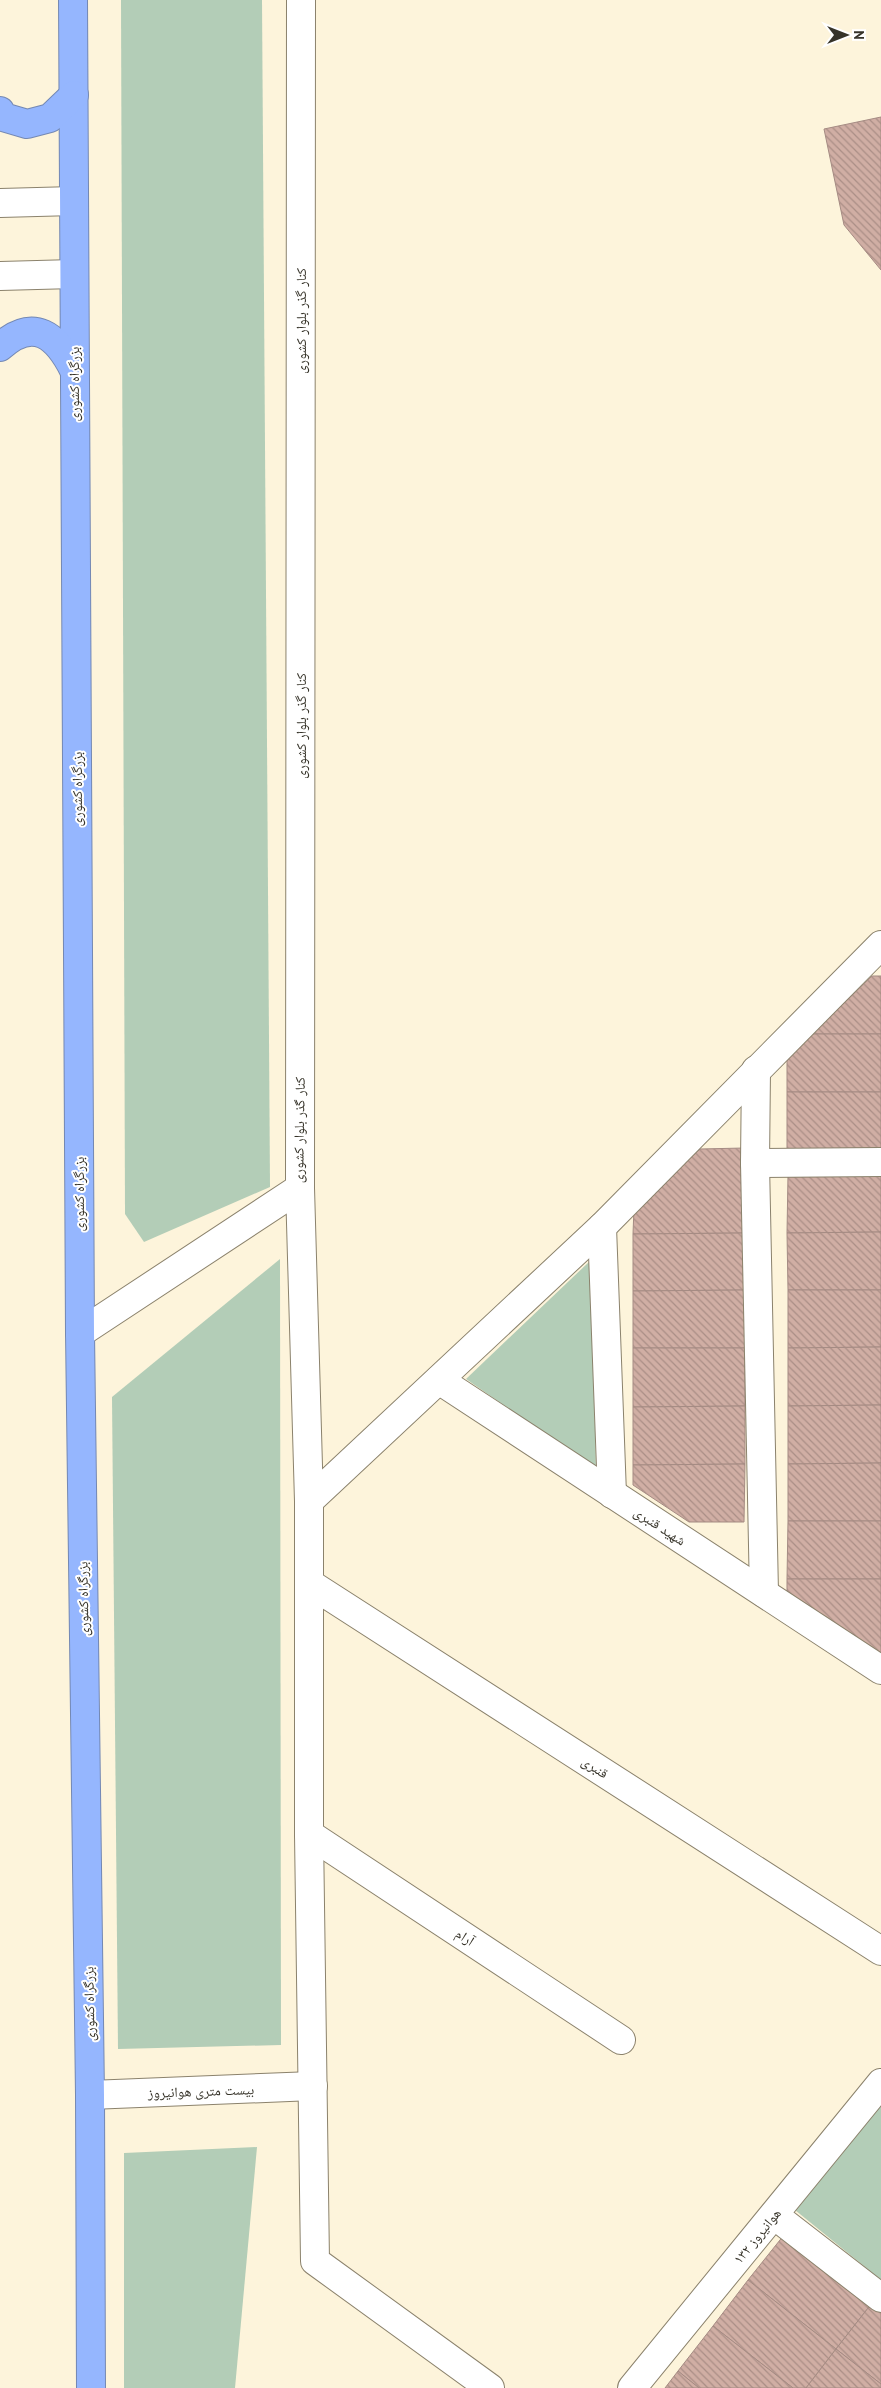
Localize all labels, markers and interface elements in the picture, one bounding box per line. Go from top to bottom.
north arrow [821,10,871,60]
text: N [850,30,868,40]
street label: کنار گذر بلوار کشوری [292,268,310,374]
street label: بزرگراه کشوری [65,346,83,421]
street label: کنار گذر بلوار کشوری [292,673,310,779]
street label: بزرگراه کشوری [68,751,86,826]
street label: کنار گذر بلوار کشوری [289,1077,309,1183]
street label: بزرگراه کشوری [70,1156,88,1231]
street label: شهید قنبری [631,1503,689,1549]
street label: بزرگراه کشوری [73,1561,93,1637]
street label: قنبری [578,1752,612,1782]
street label: آرام [452,1924,478,1951]
street label: بزرگراه کشوری [79,1966,99,2042]
street label: بیست متری هوانیروز [147,2080,255,2102]
street label: هوانیروز ۱۳۲ [729,2205,785,2267]

